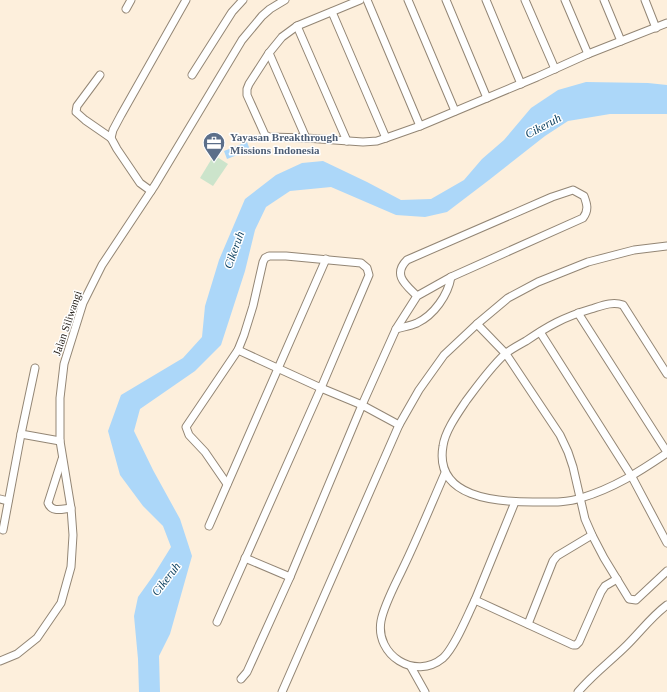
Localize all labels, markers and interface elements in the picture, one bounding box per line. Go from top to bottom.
water label: Cikeruh [523,111,563,141]
office icon: Yayasan Breakthrough Missions Indonesia [201,130,227,163]
place label: Yayasan Breakthrough Missions Indonesia [230,131,338,156]
water label: Cikeruh [221,229,247,271]
street label: Jalan Siliwangi [50,289,84,357]
water label: Cikeruh [149,559,183,599]

